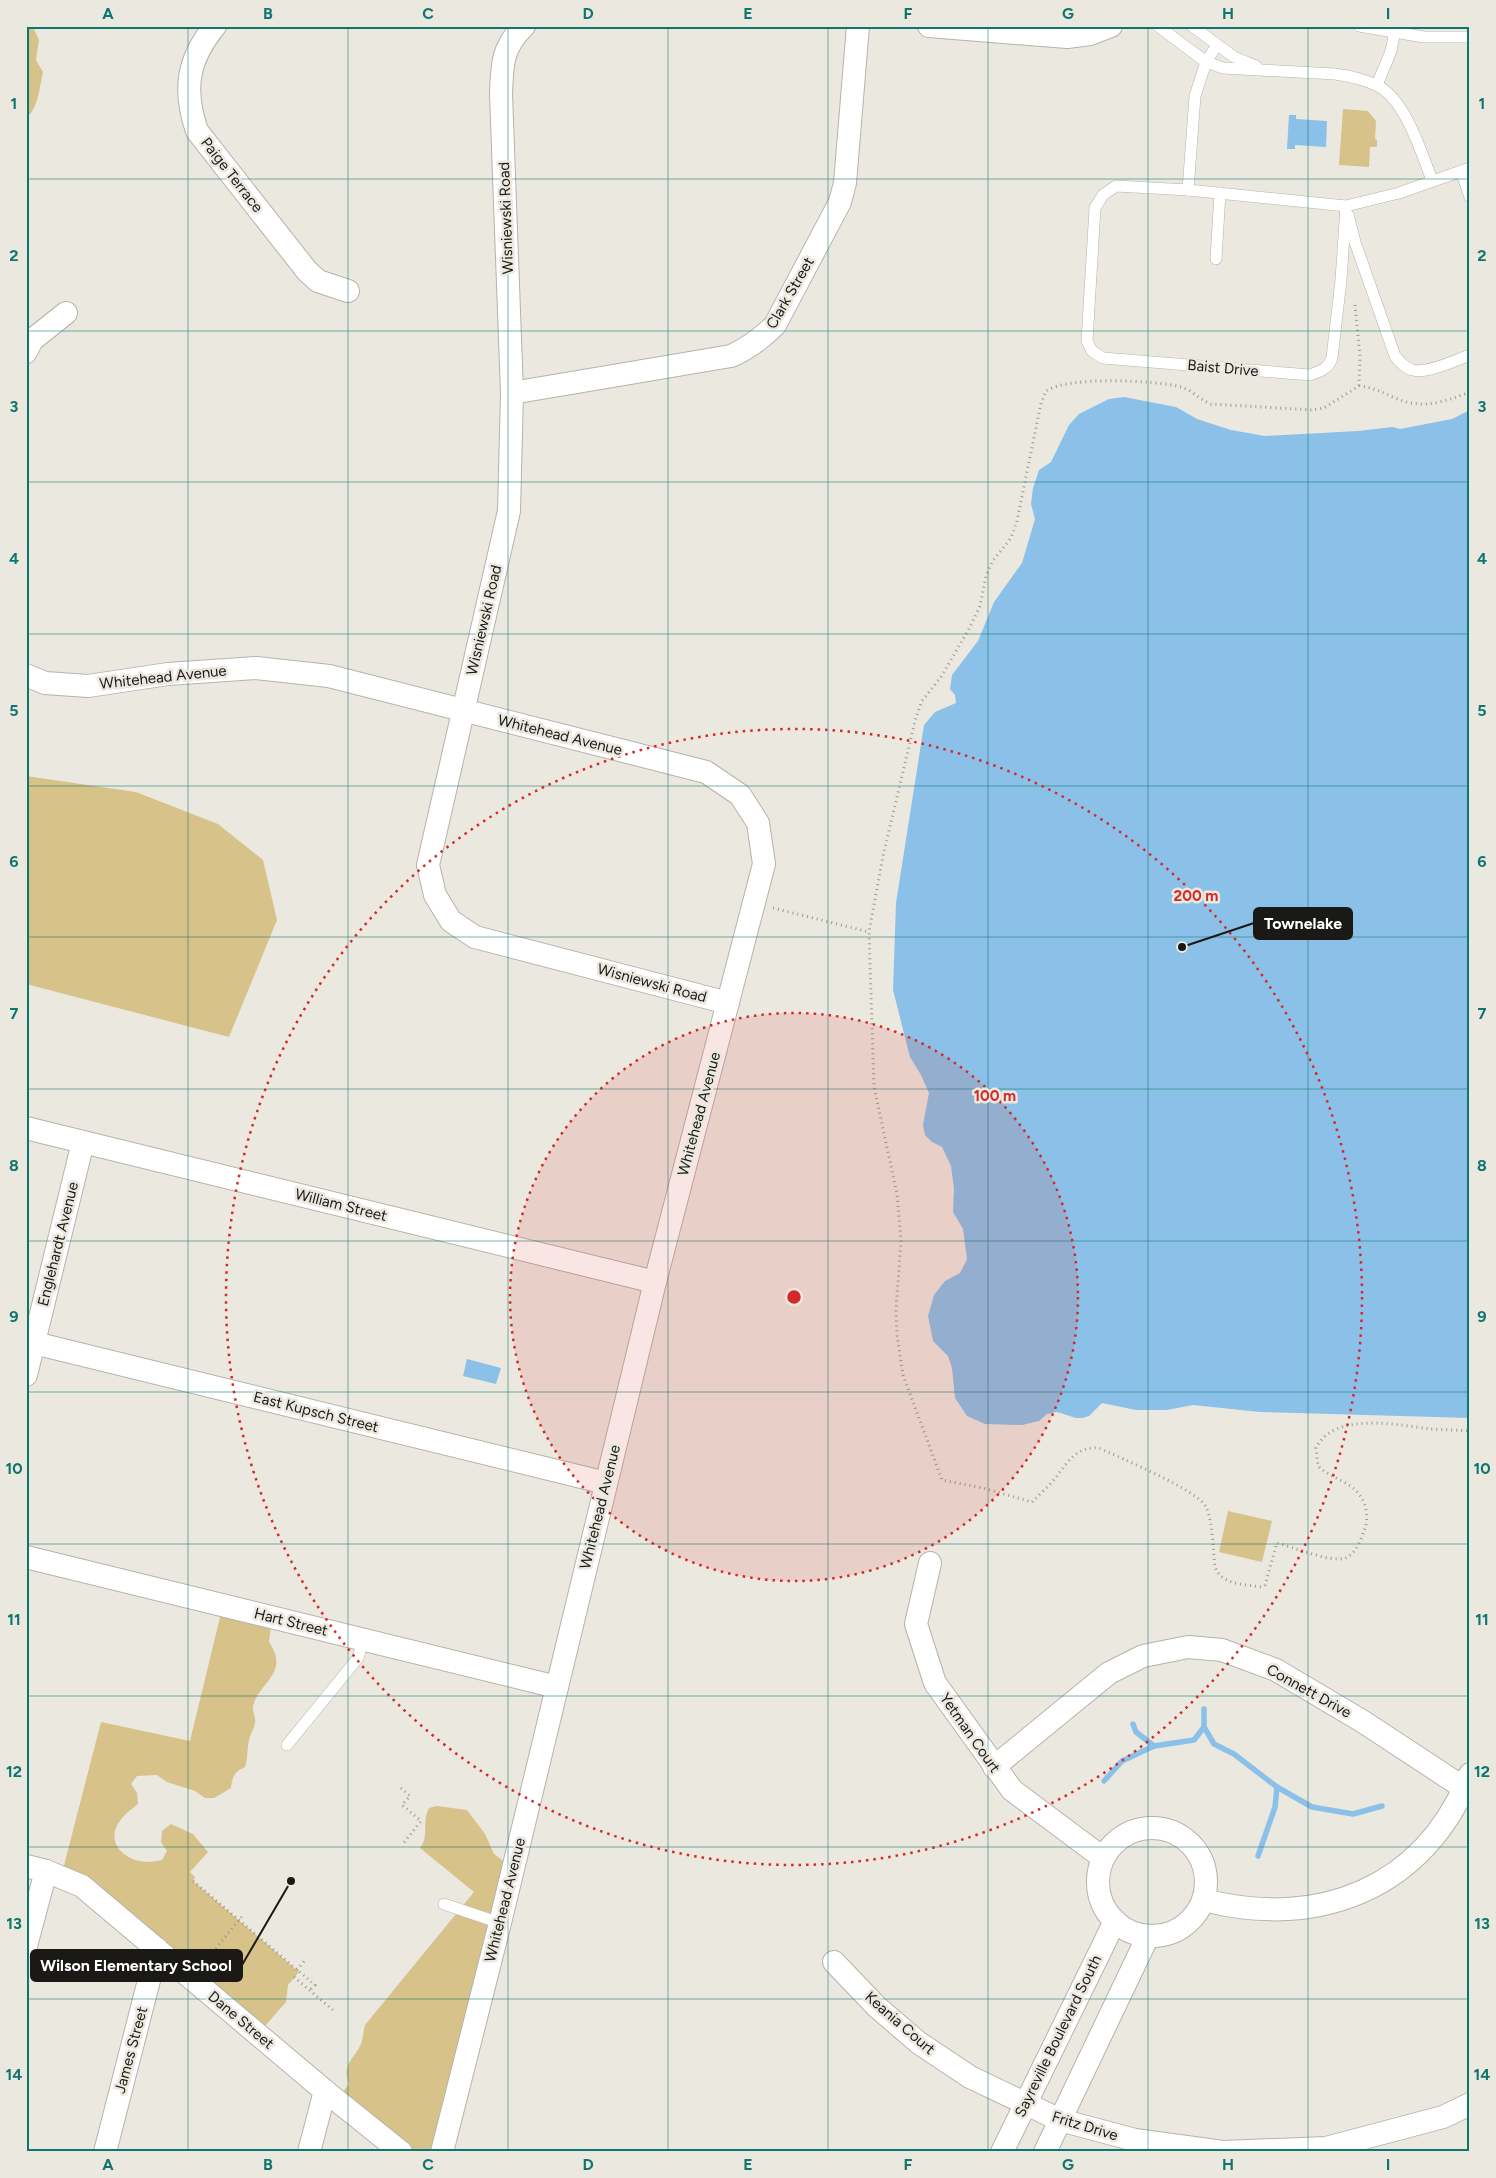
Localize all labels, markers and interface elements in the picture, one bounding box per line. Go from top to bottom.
text: A [102,4,114,23]
text: B [263,4,273,23]
text: C [422,4,434,23]
text: D [582,4,594,23]
text: E [743,4,753,23]
text: F [904,4,913,23]
text: G [1062,4,1074,23]
text: H [1222,4,1234,23]
text: I [1386,4,1390,23]
text: 1 [11,94,17,113]
text: 1 [1479,94,1485,113]
street label: Paige Terrace [197,134,267,216]
street label: Wisniewski Road [495,161,517,275]
text: 2 [9,246,19,265]
text: 2 [1477,246,1487,265]
street label: Clark Street [762,254,818,332]
street label: Baist Drive [1187,356,1259,380]
text: 3 [10,397,19,416]
text: 3 [1478,397,1487,416]
text: 4 [9,549,19,568]
text: 4 [1477,549,1487,568]
street label: Wisniewski Road [463,563,505,677]
street label: Whitehead Avenue [99,661,227,693]
text: 5 [9,701,19,720]
text: 5 [1477,701,1487,720]
street label: Whitehead Avenue [496,711,624,759]
text: 6 [9,852,19,871]
text: 6 [1477,852,1487,871]
text: 200 m [1174,887,1218,905]
callout: Townelake [1254,908,1352,939]
text: Townelake [1264,914,1342,933]
street label: Wisniewski Road [595,960,709,1006]
text: 7 [10,1004,19,1023]
text: 7 [1478,1004,1487,1023]
street label: Whitehead Avenue [674,1050,724,1178]
text: 100 m [974,1087,1016,1105]
text: 8 [9,1156,19,1175]
text: 8 [1477,1156,1487,1175]
street label: Englehardt Avenue [34,1180,82,1308]
street label: William Street [293,1185,389,1225]
centre of rings [785,1288,803,1306]
text: 9 [9,1307,19,1326]
text: 9 [1477,1307,1487,1326]
street label: East Kupsch Street [252,1388,381,1436]
street label: Whitehead Avenue [576,1443,624,1571]
text: 10 [5,1459,23,1478]
text: 10 [1473,1459,1491,1478]
street label: Hart Street [252,1604,330,1640]
text: 11 [7,1610,21,1629]
text: 11 [1475,1610,1489,1629]
street label: Connett Drive [1263,1660,1355,1722]
street label: Yetman Court [936,1690,1004,1777]
text: 12 [6,1762,22,1781]
text: 12 [1474,1762,1490,1781]
street label: Whitehead Avenue [481,1836,529,1964]
text: 13 [6,1914,22,1933]
text: 13 [1474,1914,1490,1933]
callout: Wilson Elementary School [31,1950,242,1981]
street label: Sayreville Boulevard South [1011,1952,1105,2120]
text: Wilson Elementary School [40,1956,232,1975]
street label: Dane Street [204,1987,278,2053]
street label: Keania Court [861,1988,939,2058]
street label: James Street [111,2004,151,2095]
text: 14 [6,2065,22,2084]
text: 14 [1474,2065,1490,2084]
street label: Fritz Drive [1050,2107,1120,2145]
text: A [102,2155,114,2174]
text: B [263,2155,273,2174]
text: C [422,2155,434,2174]
text: D [582,2155,594,2174]
text: E [743,2155,753,2174]
text: F [904,2155,913,2174]
text: G [1062,2155,1074,2174]
text: H [1222,2155,1234,2174]
text: I [1386,2155,1390,2174]

